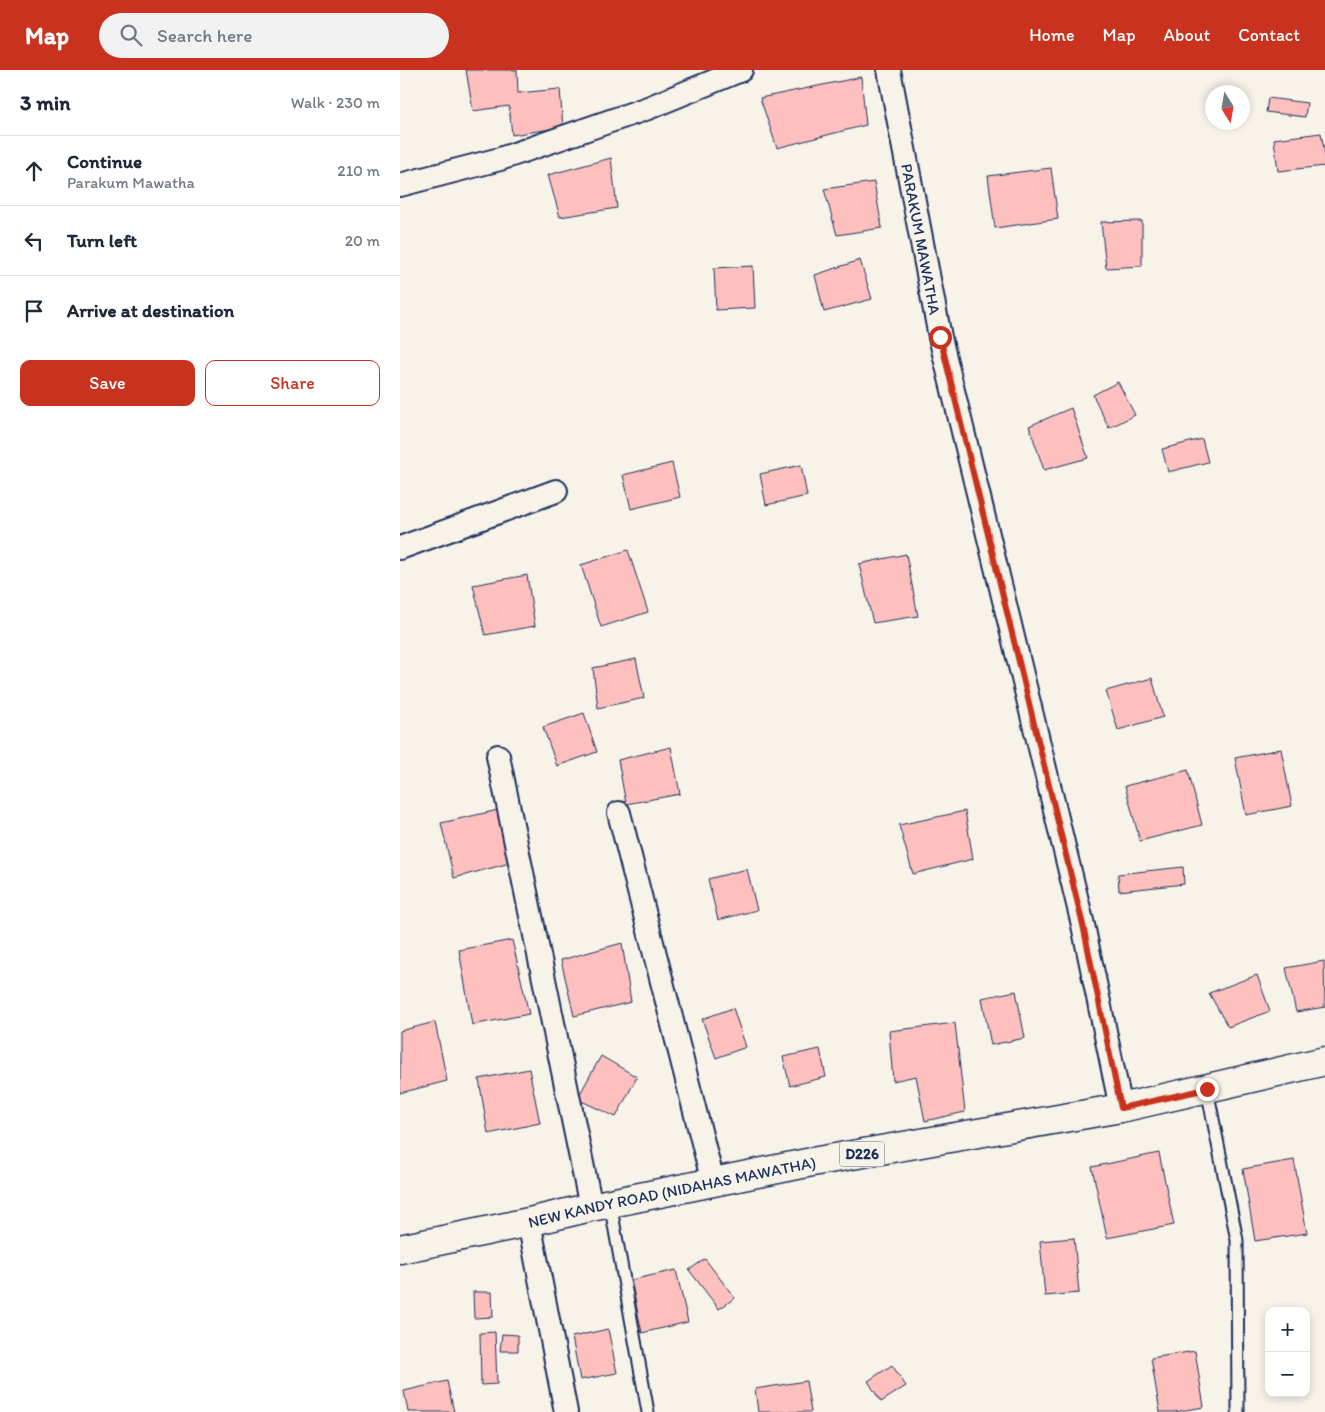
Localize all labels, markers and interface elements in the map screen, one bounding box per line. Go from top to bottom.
search box [99,13,449,58]
text: Map [25,21,69,50]
icon: search [117,21,145,49]
text: Search here [157,24,252,47]
text: Home [1029,24,1075,46]
text: Map [1103,24,1136,46]
text: About [1164,24,1210,46]
text: Contact [1238,24,1300,46]
north arrow [1205,85,1250,130]
text: 3 min [20,90,70,115]
text: Walk · 230 m [291,93,380,112]
text: Continue [67,150,142,173]
icon: ahead [20,157,48,185]
text: 210 m [337,161,380,180]
street label: PARAKUM MAWATHA [898,162,945,316]
text: Parakum Mawatha [67,173,195,192]
icon: left [20,227,48,255]
text: Turn left [67,229,137,252]
text: 20 m [345,231,380,250]
icon: arrive [20,297,48,325]
text: Arrive at destination [67,299,234,322]
route start [929,326,952,349]
button: Save [20,360,195,406]
button: Share [205,360,380,406]
route end [1196,1078,1219,1101]
road number: D226 [840,1142,884,1166]
street label: NEW KANDY ROAD (NIDAHAS MAWATHA) [526,1152,817,1231]
map controls [1265,1307,1310,1397]
button: + [1265,1307,1310,1352]
button: − [1265,1352,1310,1397]

